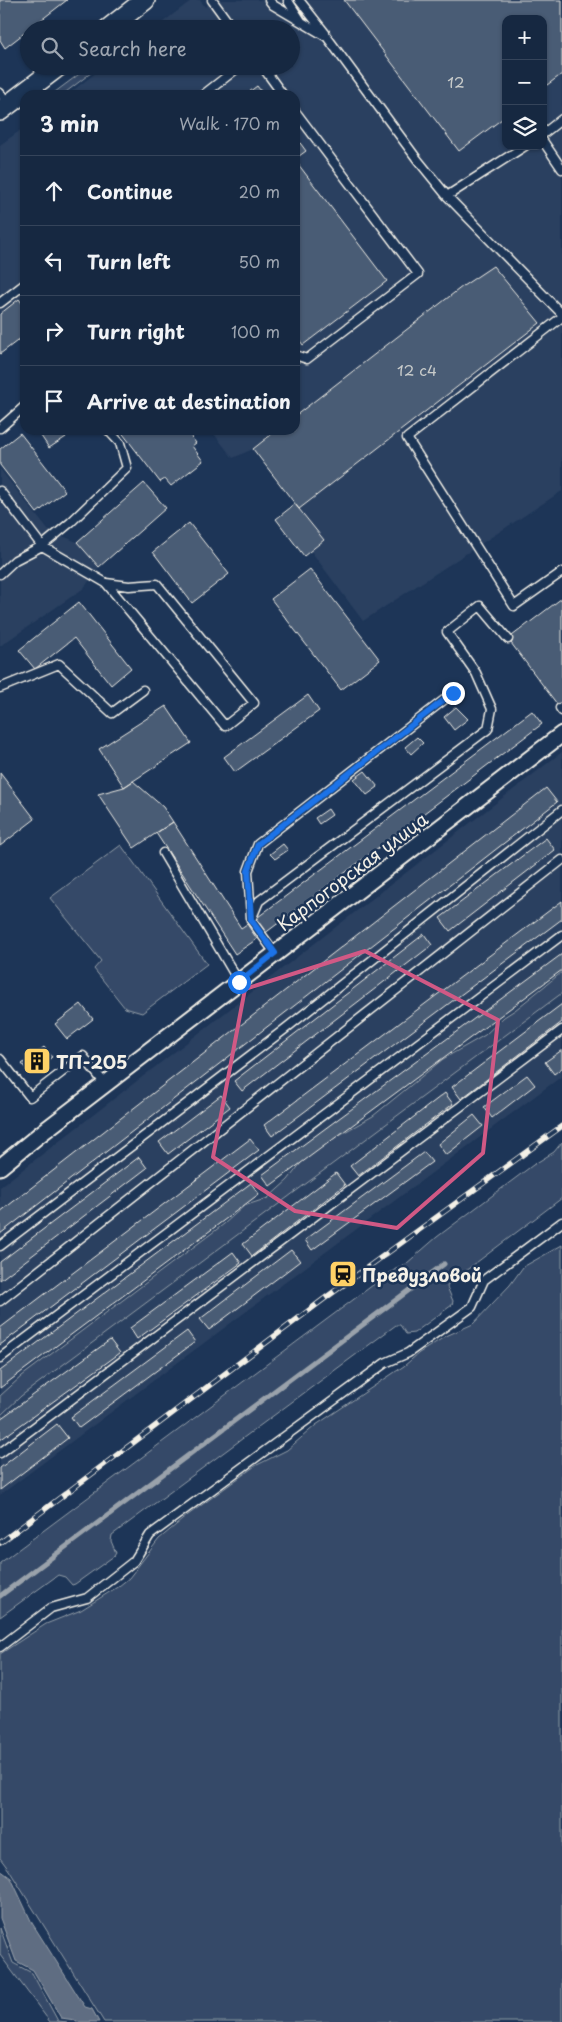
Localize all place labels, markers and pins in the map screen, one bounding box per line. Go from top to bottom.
building icon: ТП-205 [22,1046,52,1076]
place label: ТП-205 [56,1048,128,1075]
station icon: Предузловой [328,1259,358,1289]
place label: Предузловой [362,1261,482,1288]

